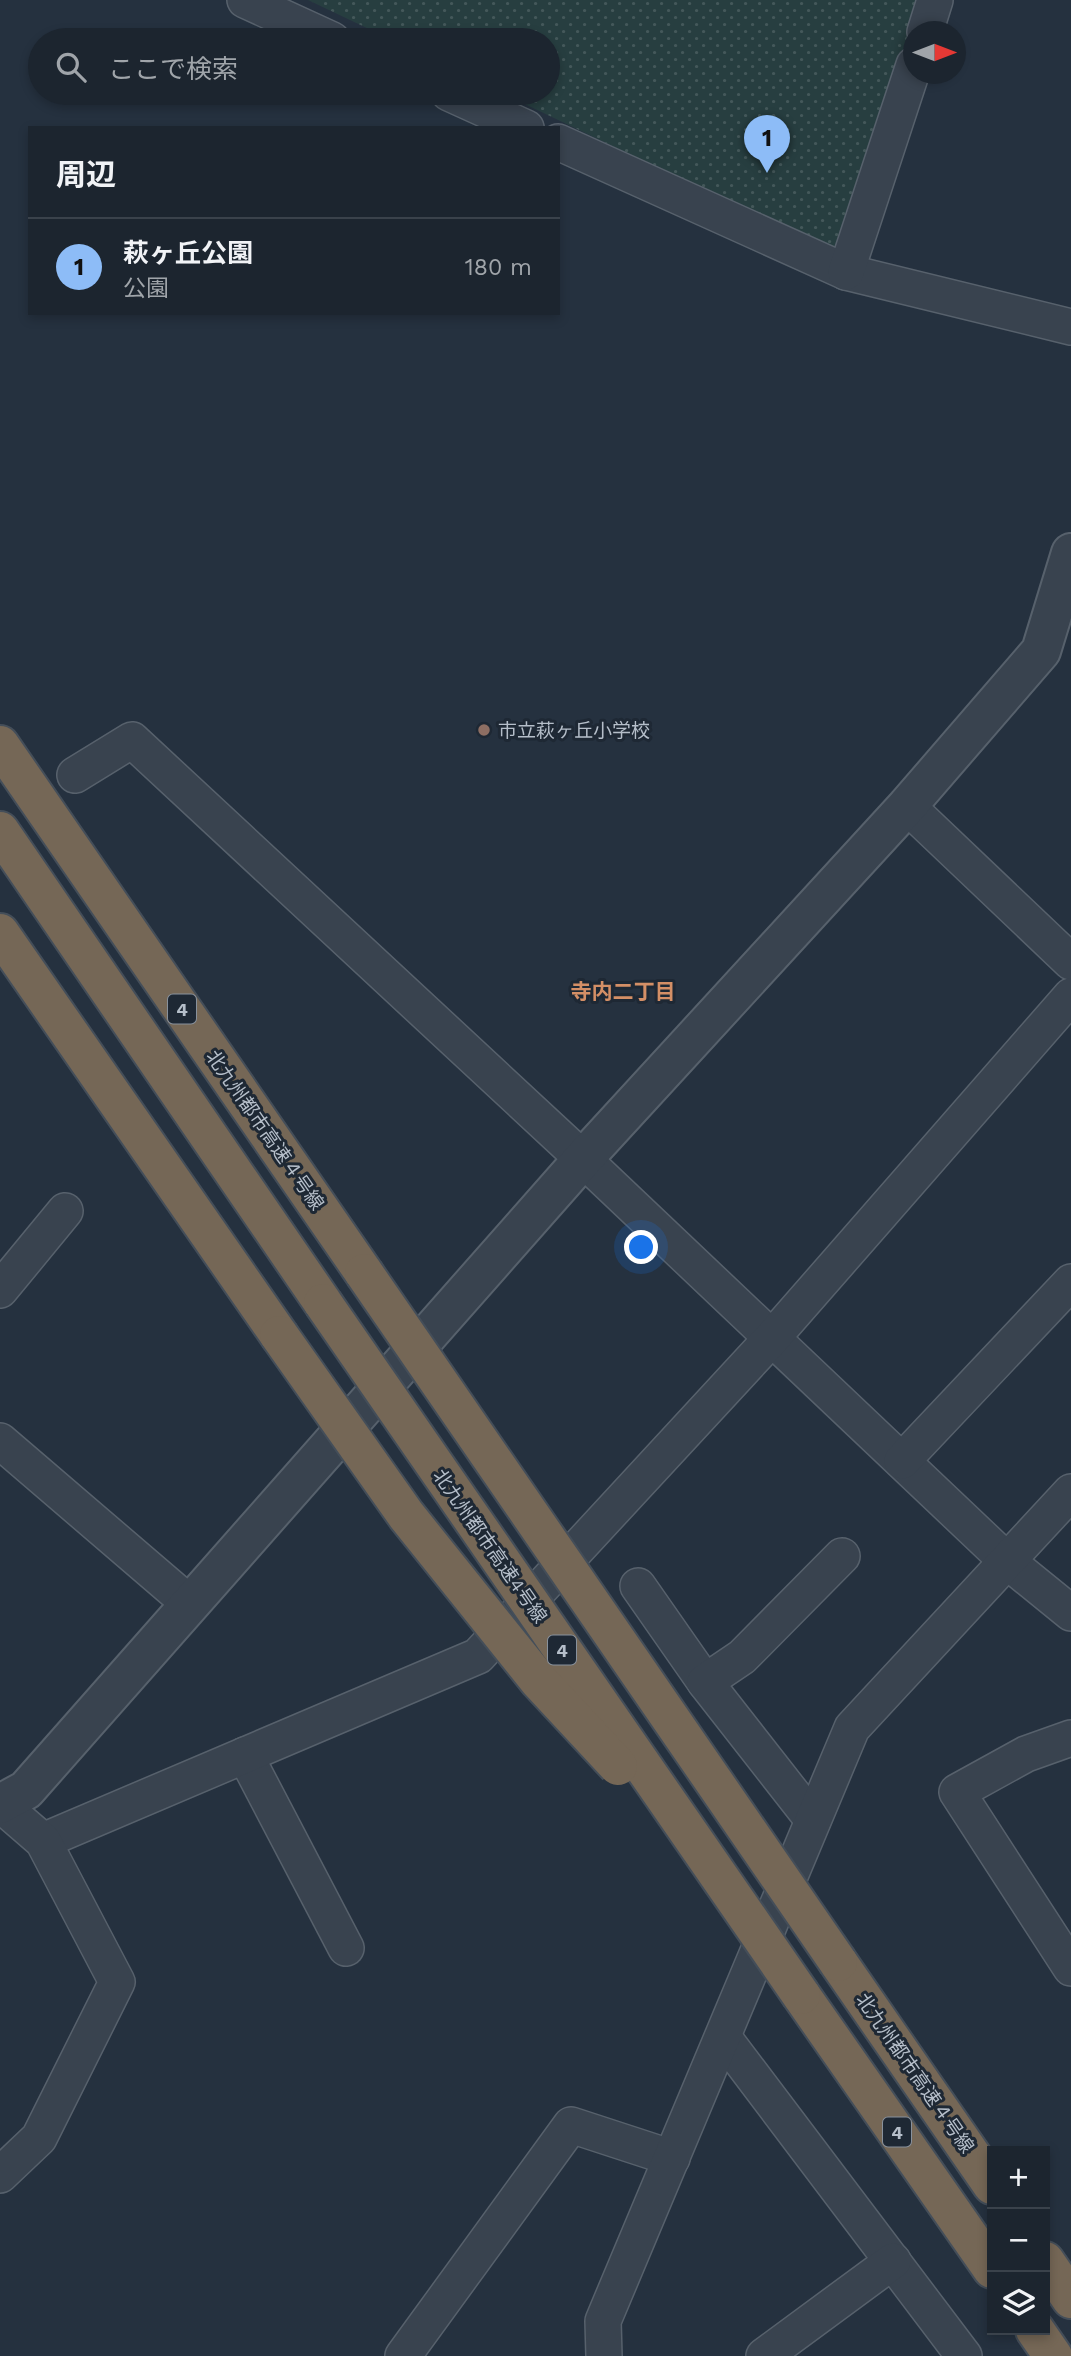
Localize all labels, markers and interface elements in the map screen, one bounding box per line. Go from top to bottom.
north arrow [903,21,966,84]
search box [28,28,560,105]
icon: search [52,48,90,86]
text: ここで検索 [108,54,238,84]
pin: 1 [744,115,790,173]
text: 周辺 [56,157,116,192]
text: 萩ヶ丘公園 [123,238,253,268]
text: 1 [74,254,84,281]
text: 180 m [465,254,532,281]
text: 公園 [123,275,169,302]
place label: 市立萩ヶ丘小学校 [498,719,650,742]
marker: 市立萩ヶ丘小学校 [476,722,492,738]
district label: 寺内二丁目 [571,979,676,1004]
road number: 4 [168,994,196,1024]
street label: 北九州都市高速４号線 [201,1046,329,1214]
your location [624,1230,658,1264]
street label: 北九州都市高速4号線 [428,1465,552,1627]
road number: 4 [548,1636,576,1665]
street label: 北九州都市高速４号線 [851,1989,979,2157]
road number: 4 [883,2118,911,2146]
map controls [987,2146,1050,2335]
button: + [987,2146,1050,2209]
button: − [987,2209,1050,2272]
button: layers [987,2272,1050,2335]

